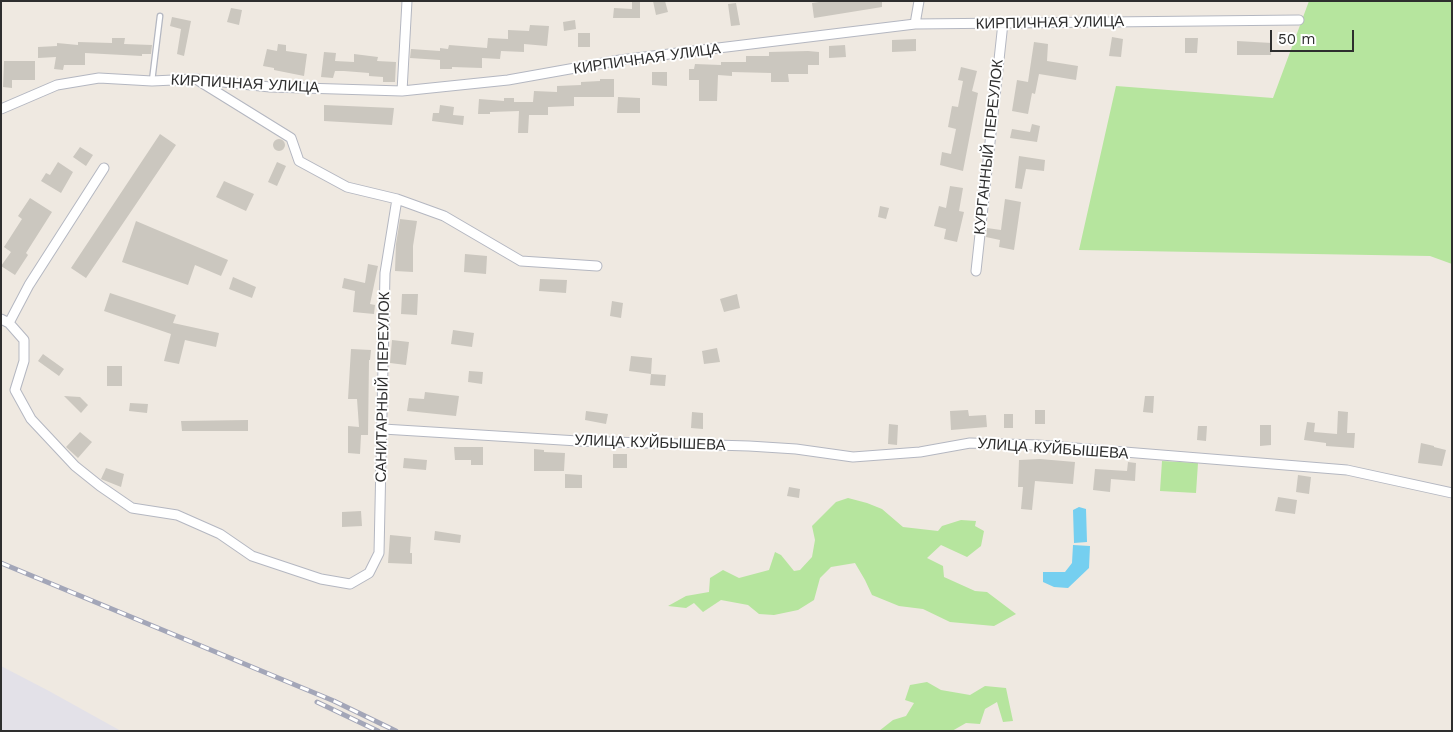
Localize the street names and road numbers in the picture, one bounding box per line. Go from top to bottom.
street label: КИРПИЧНАЯ УЛИЦА [976,13,1124,33]
street label: КИРПИЧНАЯ УЛИЦА [572,40,722,78]
street label: КУРГАННЫЙ ПЕРЕУЛОК [971,58,1007,236]
street label: КИРПИЧНАЯ УЛИЦА [170,71,320,97]
street label: САНИТАРНЫЙ ПЕРЕУЛОК [372,291,394,483]
street label: УЛИЦА КУЙБЫШЕВА [574,431,726,455]
street label: УЛИЦА КУЙБЫШЕВА [977,435,1129,463]

